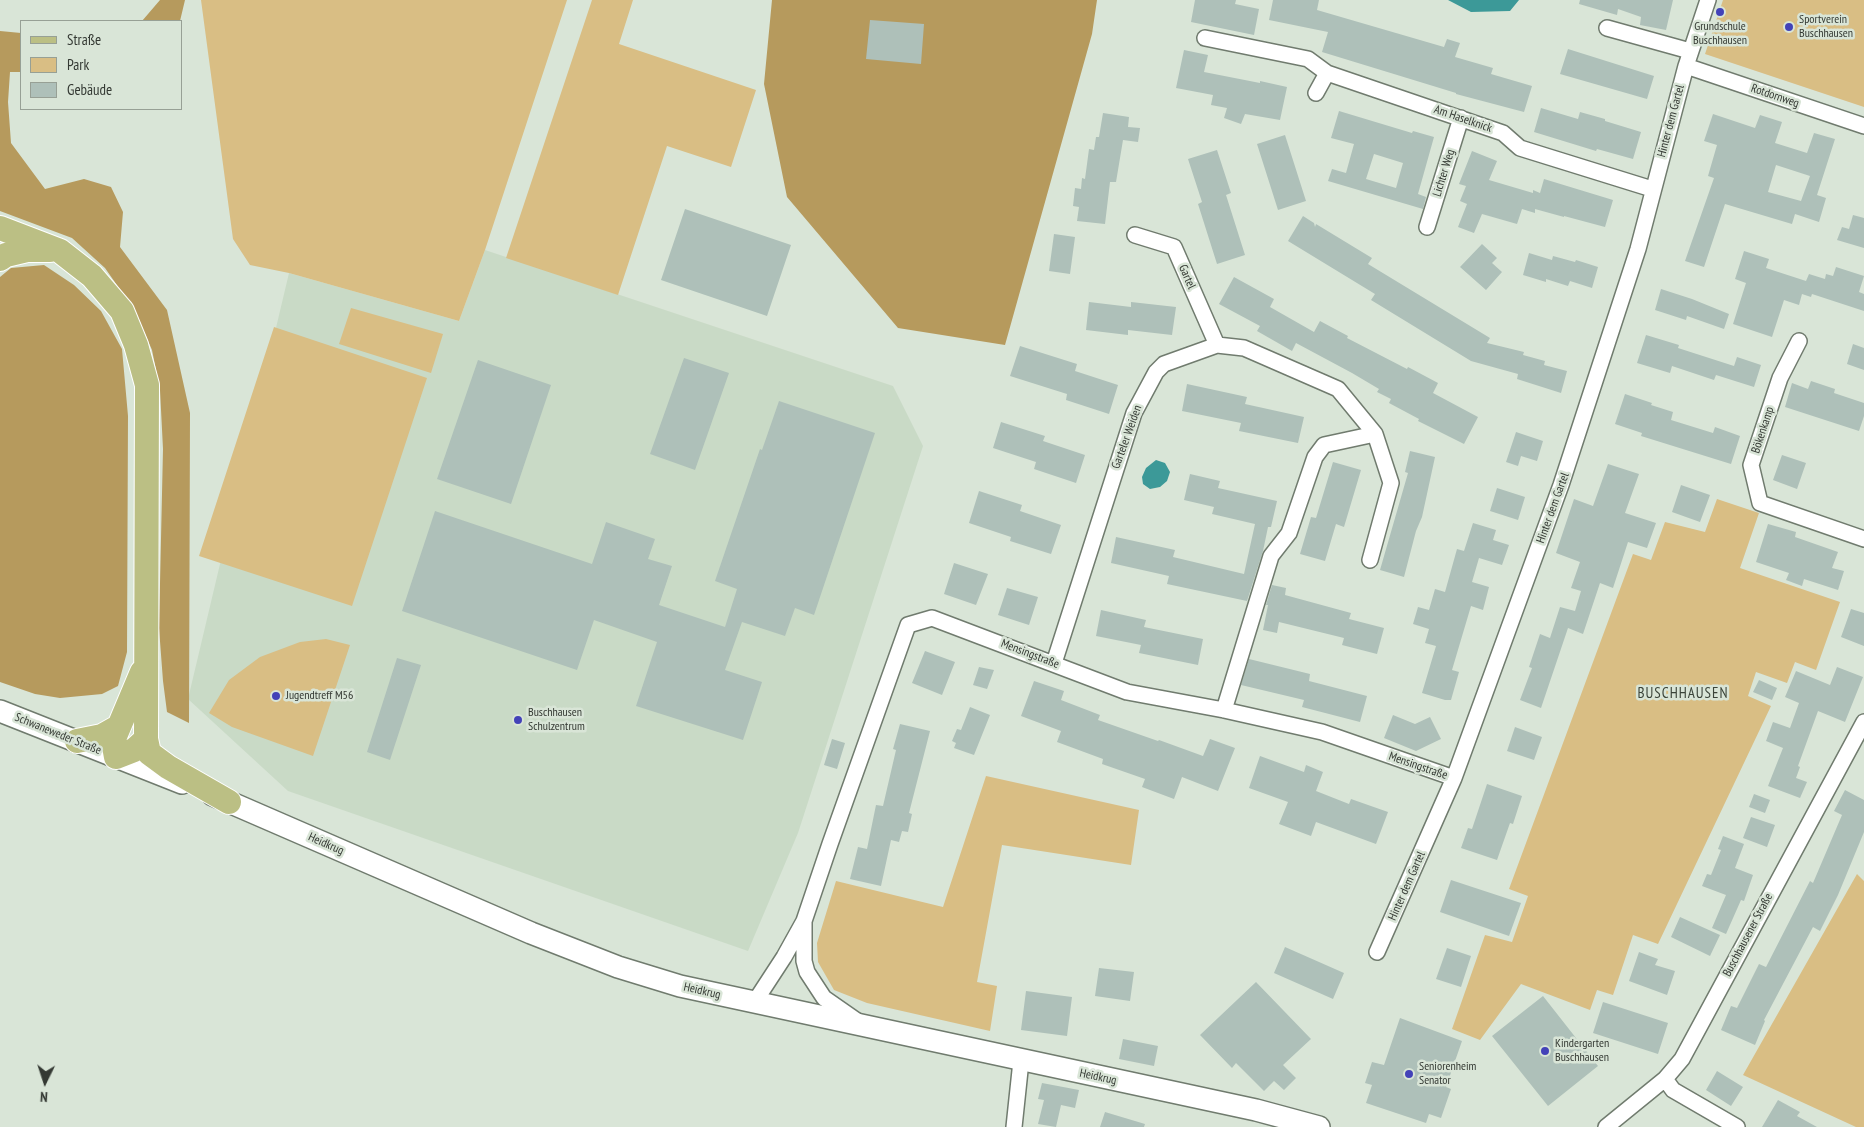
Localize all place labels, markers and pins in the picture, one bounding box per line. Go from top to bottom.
marker: Grundschule Buschhausen [1714,6,1726,18]
place label: Sportverein Buschhausen [1799,13,1853,41]
place label: Grundschule Buschhausen [1693,20,1747,48]
marker: Sportverein Buschhausen [1783,21,1795,33]
place label: Jugendtreff M56 [286,689,353,703]
marker: Jugendtreff M56 [270,690,282,702]
place label: Buschhausen Schulzentrum [528,706,585,734]
marker: Buschhausen Schulzentrum [512,714,524,726]
place label: Kindergarten Buschhausen [1555,1037,1609,1065]
marker: Kindergarten Buschhausen [1539,1045,1551,1057]
place label: Seniorenheim Senator [1419,1060,1476,1088]
marker: Seniorenheim Senator [1403,1068,1415,1080]

